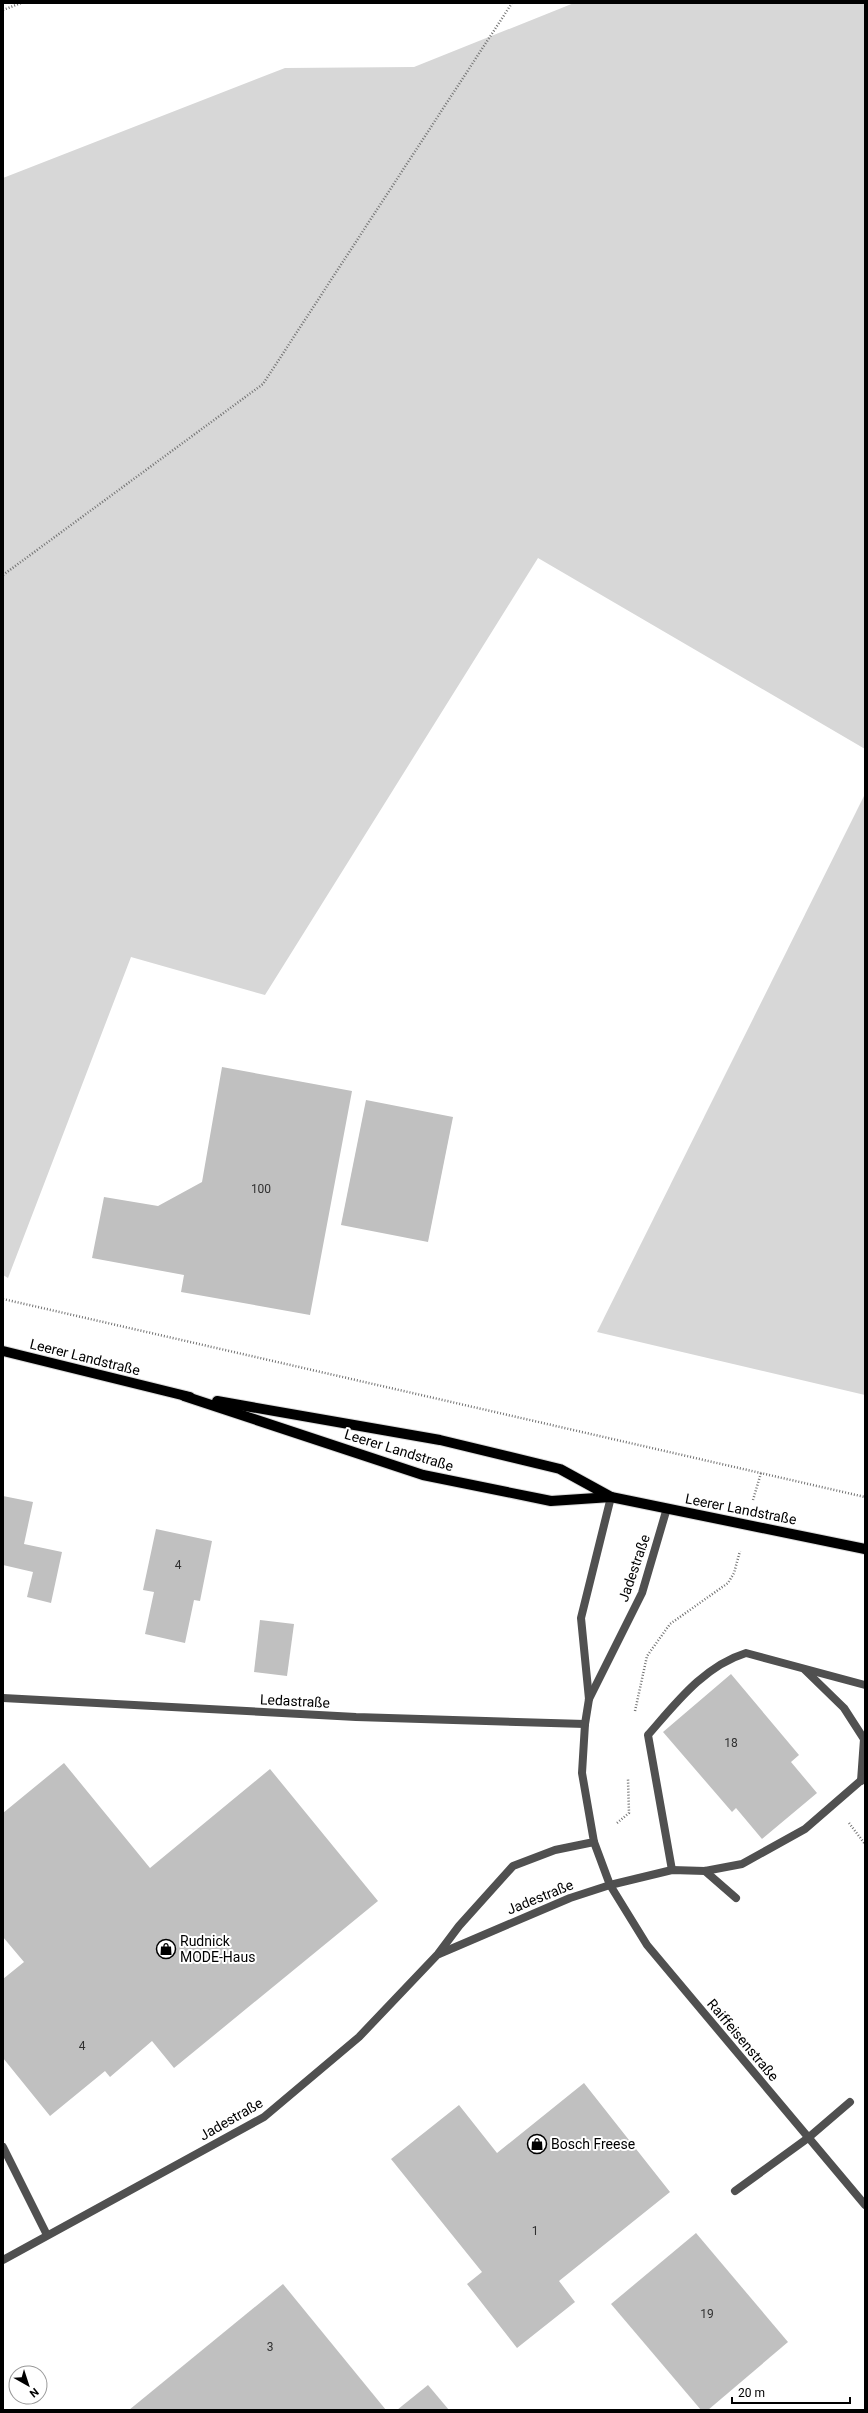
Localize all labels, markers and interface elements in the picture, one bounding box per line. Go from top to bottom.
house number: 100 [251,1182,271,1196]
street label: Leerer Landstraße [28,1336,142,1378]
street label: Leerer Landstraße [343,1426,455,1474]
street label: Leerer Landstraße [684,1490,798,1528]
street label: Jadestraße [615,1532,653,1604]
house number: 4 [175,1558,182,1572]
street label: Ledastraße [260,1691,330,1711]
house number: 18 [724,1736,738,1750]
street label: Jadestraße [504,1876,576,1918]
place label: Rudnick MODE-Haus [180,1933,255,1965]
shop icon: Rudnick MODE-Haus [155,1938,177,1960]
street label: Raiffeisenstraße [704,1996,782,2084]
house number: 4 [79,2039,86,2053]
street label: Jadestraße [197,2094,265,2144]
shop icon: Bosch Freese [526,2133,548,2155]
place label: Bosch Freese [551,2136,635,2152]
house number: 1 [532,2224,538,2238]
house number: 19 [700,2307,714,2321]
house number: 3 [267,2340,273,2354]
north arrow [8,2365,48,2405]
scale bar [732,2379,850,2405]
text: N [27,2385,41,2400]
text: 20 m [738,2386,765,2400]

